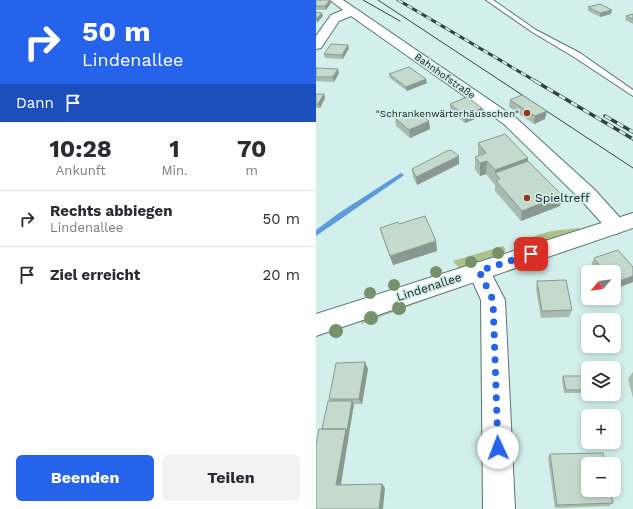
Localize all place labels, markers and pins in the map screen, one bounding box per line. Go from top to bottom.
place label: "Schrankenwärterhäusschen" [376,108,519,119]
marker: "Schrankenwärterhäusschen" [522,108,532,118]
place label: Spieltreff [535,191,590,205]
marker: Spieltreff [522,193,532,203]
pin [514,237,548,271]

